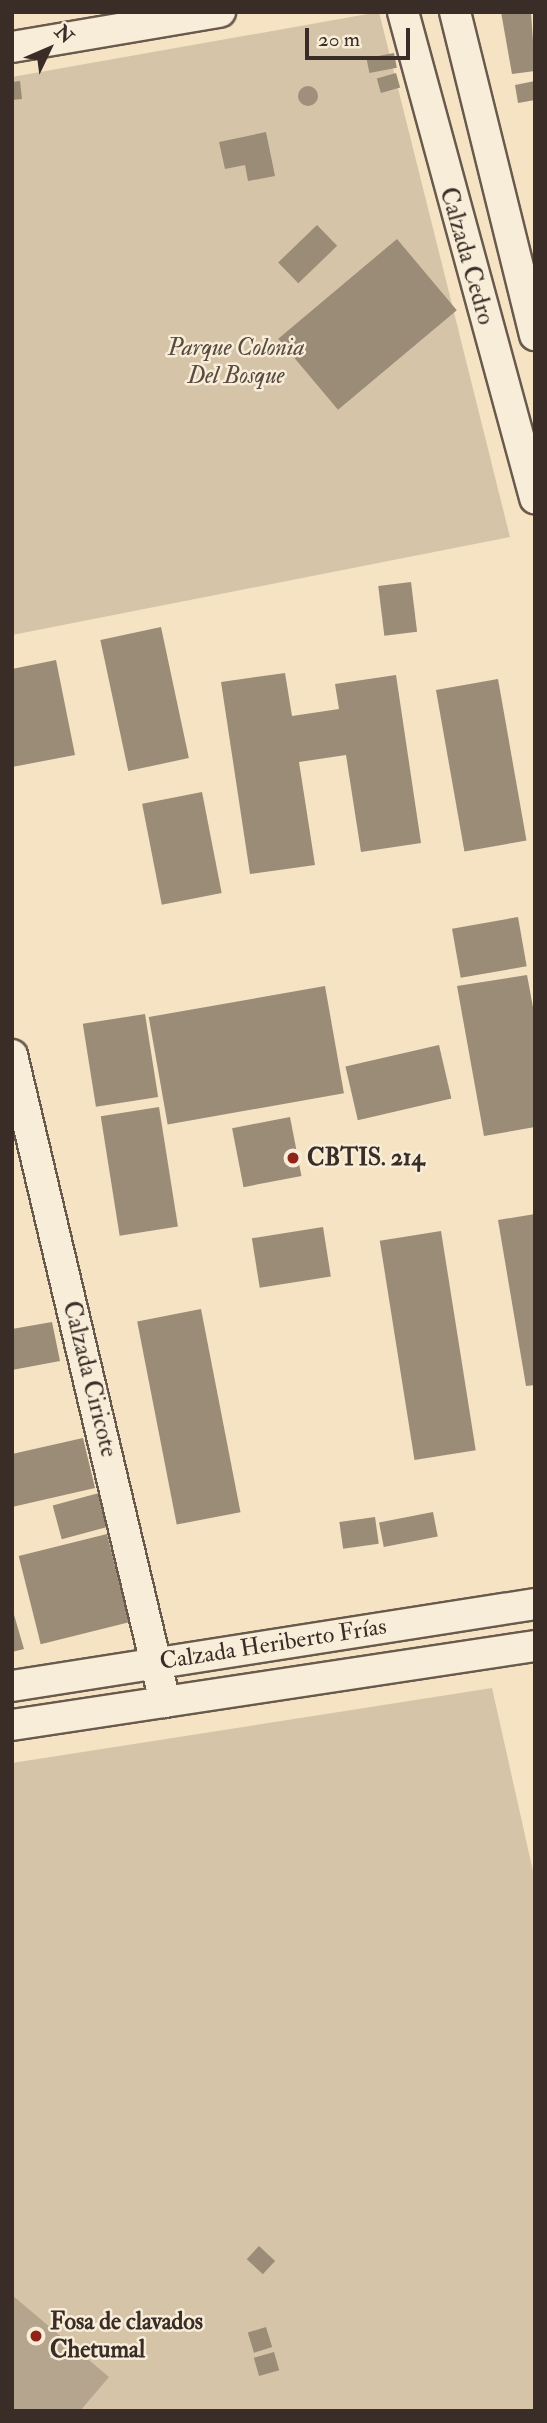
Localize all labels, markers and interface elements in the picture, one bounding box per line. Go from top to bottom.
north arrow [14,14,84,84]
scale bar [309,14,414,58]
text: N [50,20,79,49]
text: 20 m [318,26,360,53]
street label: Calzada Cedro [434,184,500,328]
park label: Parque Colonia Del Bosque [167,334,305,390]
place label: CBTIS. 214 [307,1144,424,1172]
marker: CBTIS. 214 [285,1150,301,1166]
street label: Calzada Ciricote [57,1298,123,1460]
street label: Calzada Heriberto Frías [158,1612,388,1676]
place label: Fosa de clavados Chetumal [50,2308,203,2364]
marker: Fosa de clavados Chetumal [28,2328,44,2344]

